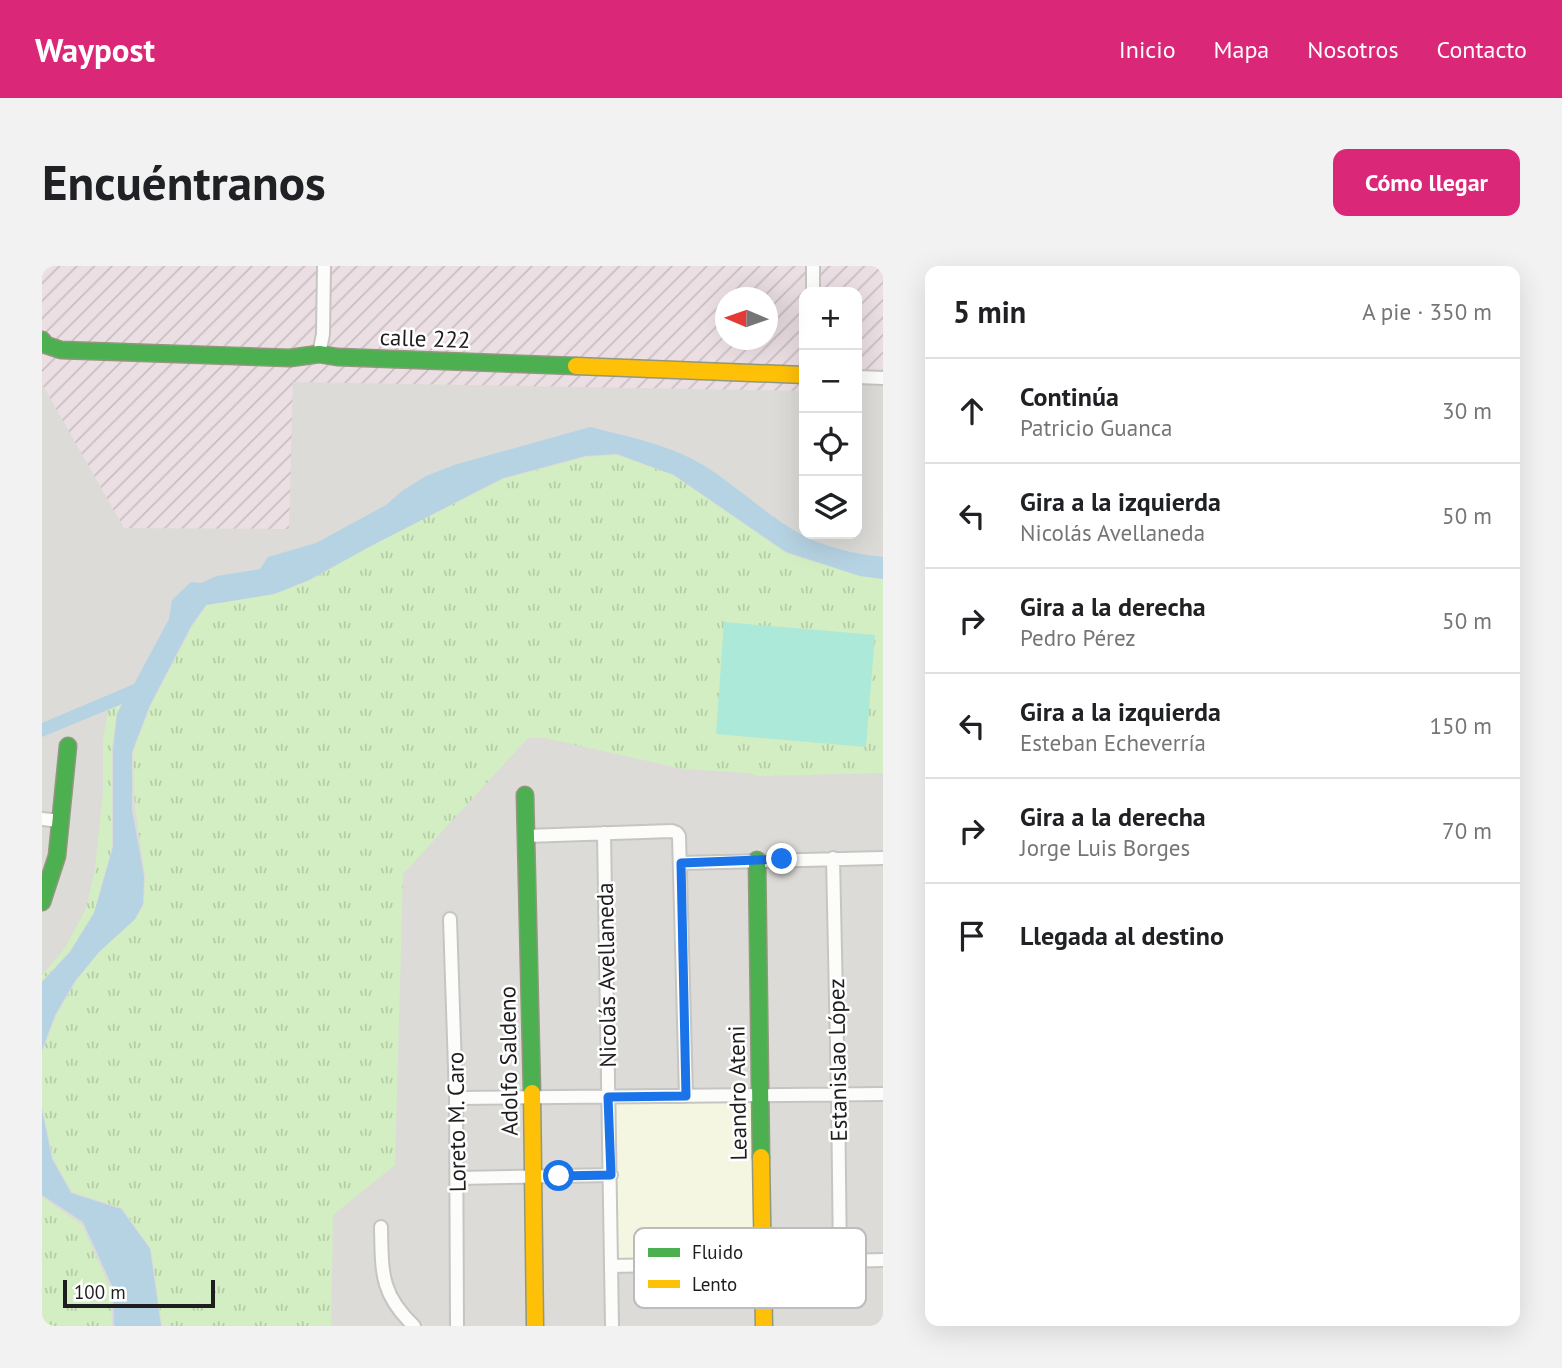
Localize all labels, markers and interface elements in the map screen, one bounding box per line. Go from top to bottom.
text: Waypost [35,28,155,71]
text: Inicio [1119,34,1176,65]
text: Mapa [1214,34,1269,65]
text: Nosotros [1307,34,1399,65]
text: Contacto [1437,34,1527,65]
button: Cómo llegar [1333,149,1520,216]
text: Encuéntranos [42,150,326,214]
north arrow [715,287,778,350]
map controls [799,287,862,539]
button: + [799,287,862,350]
text: 5 min [953,292,1026,331]
text: A pie · 350 m [1362,297,1492,326]
street label: calle 222 [379,322,471,354]
button: − [799,350,862,413]
text: Continúa [1020,380,1119,413]
icon: ahead [953,392,991,430]
text: 30 m [1442,396,1492,425]
button: locate [799,413,862,476]
text: Patricio Guanca [1020,413,1173,442]
button: layers [799,476,862,539]
text: Gira a la izquierda [1020,485,1221,518]
icon: left [953,497,991,535]
text: 50 m [1442,501,1492,530]
text: Nicolás Avellaneda [1020,518,1205,547]
text: Gira a la derecha [1020,590,1206,623]
icon: right [953,602,991,640]
text: 50 m [1442,606,1492,635]
text: Pedro Pérez [1020,623,1136,652]
text: Gira a la izquierda [1020,695,1221,728]
icon: left [953,707,991,745]
text: 150 m [1430,711,1492,740]
text: Esteban Echeverría [1020,728,1206,757]
text: Gira a la derecha [1020,800,1206,833]
icon: right [953,812,991,850]
text: 70 m [1442,816,1492,845]
text: Jorge Luis Borges [1020,833,1190,862]
route end [766,843,797,874]
street label: Nicolás Avellaneda [590,882,622,1068]
icon: arrive [953,917,991,955]
text: Llegada al destino [1020,919,1224,952]
street label: Estanislao López [821,978,853,1142]
street label: Adolfo Saldeno [492,986,524,1136]
street label: Leandro Ateni [721,1025,753,1161]
street label: Loreto M. Caro [440,1052,472,1192]
route start [543,1160,574,1191]
legend [634,1228,866,1308]
text: Fluido [692,1240,743,1264]
text: Lento [692,1272,737,1296]
scale bar [63,1277,215,1309]
text: 100 m [74,1280,126,1304]

